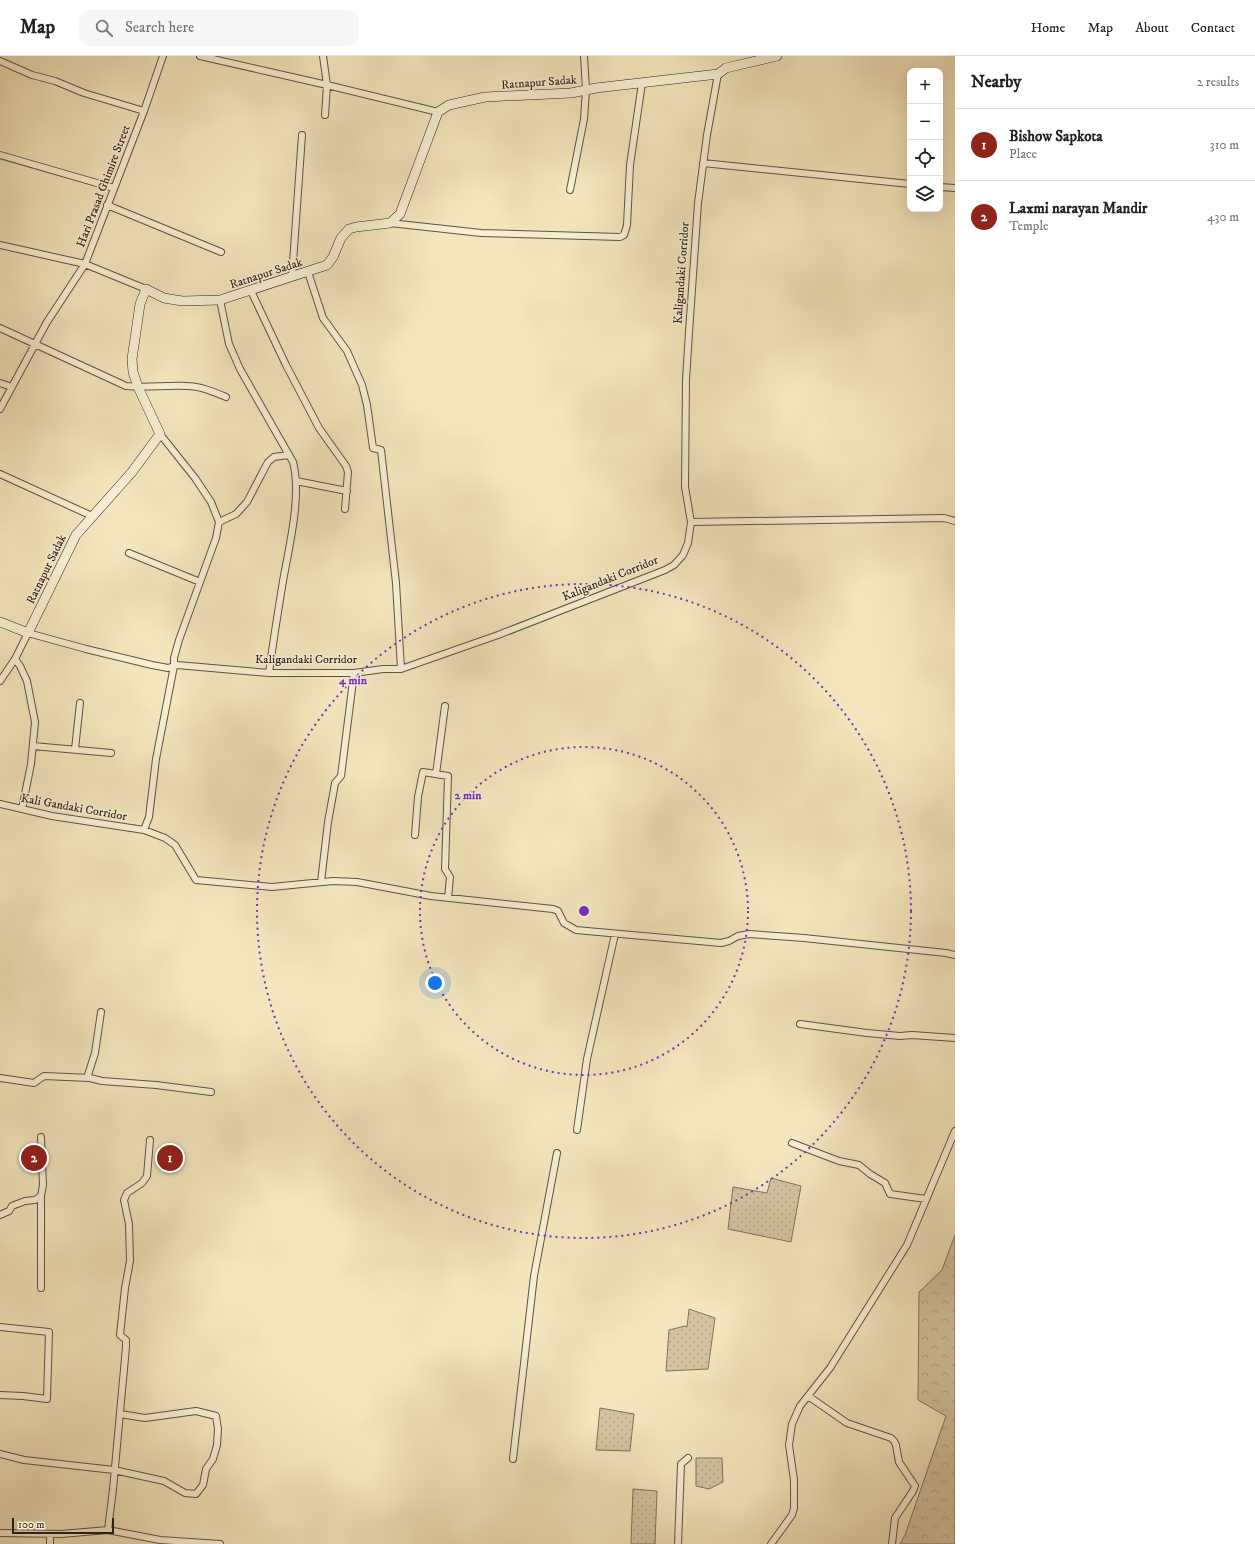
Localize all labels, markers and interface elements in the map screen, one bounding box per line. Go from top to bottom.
search box [79,10,359,46]
text: Map [20,16,55,39]
icon: search [93,17,115,39]
text: Search here [125,18,194,37]
text: Home [1031,19,1065,37]
text: Map [1087,19,1113,37]
text: About [1135,19,1169,37]
text: Contact [1191,19,1235,37]
map controls [907,68,943,212]
button: + [907,68,943,104]
text: Nearby [971,71,1021,93]
street label: Ratnapur Sadak [501,72,577,93]
text: 2 results [1197,74,1239,90]
button: − [907,104,943,140]
street label: Hari Prasad Ghimire Street [73,123,134,249]
text: Bishow Sapkota [1009,127,1103,146]
text: 1 [982,137,986,153]
text: 310 m [1210,137,1239,153]
button: locate [907,140,943,176]
text: Place [1009,146,1037,162]
button: layers [907,176,943,212]
text: Laxmi narayan Mandir [1009,199,1147,218]
text: 2 [981,209,987,225]
text: 430 m [1207,209,1239,225]
text: Temple [1009,218,1048,234]
street label: Kaligandaki Corridor [670,221,693,325]
street label: Ratnapur Sadak [228,255,304,292]
street label: Ratnapur Sadak [23,532,70,606]
street label: Kaligandaki Corridor [560,552,661,605]
street label: Kaligandaki Corridor [255,652,358,667]
text: 4 min [338,673,368,688]
text: 2 min [455,788,482,803]
street label: Kali Gandaki Corridor [20,791,129,824]
centre of rings [577,904,591,918]
your location [425,973,445,993]
pin: 2 [21,1143,47,1173]
pin: 1 [157,1143,183,1173]
scale bar [12,1516,114,1535]
text: 100 m [18,1518,44,1532]

